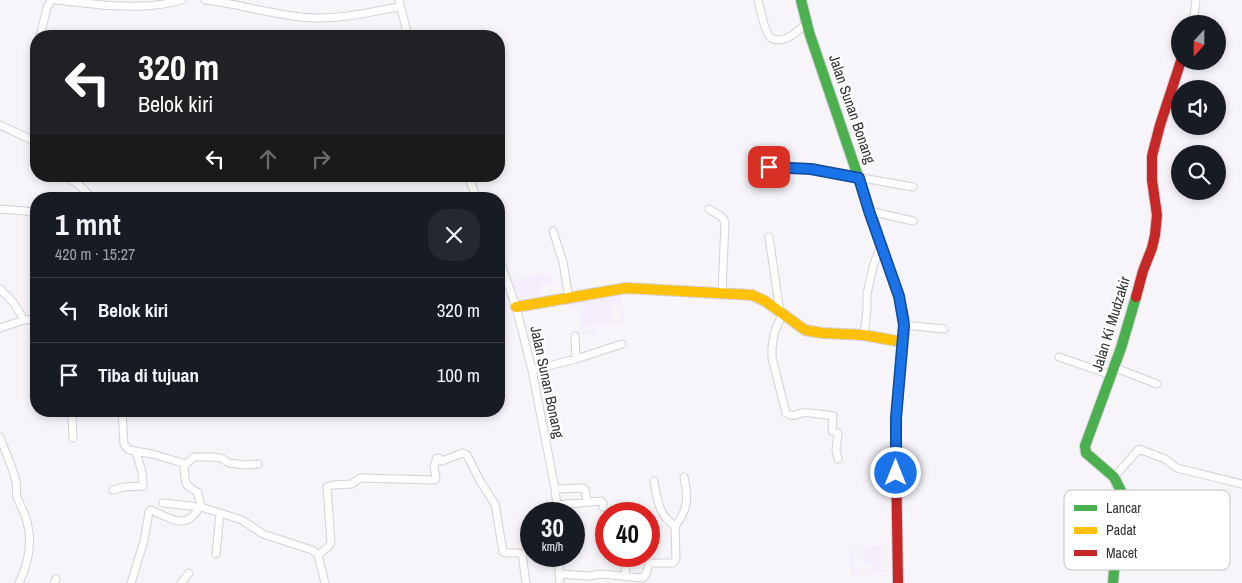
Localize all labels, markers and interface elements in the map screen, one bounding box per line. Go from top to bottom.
north arrow [1171,15,1226,70]
map controls [1171,15,1226,200]
text: 320 m [138,44,219,91]
icon: left [55,50,120,115]
street label: Jalan Sunan Bonang [824,51,881,166]
button: sound [1171,80,1226,135]
text: Belok kiri [138,89,213,119]
icon: left [201,145,229,173]
icon: ahead [254,145,282,173]
icon: right [307,145,335,173]
button: search [1171,145,1226,200]
pin [748,146,790,188]
icon: arrive [755,153,783,181]
text: 1 mnt [55,204,121,244]
button: close [428,209,480,261]
text: 420 m · 15:27 [55,243,135,265]
street label: Jalan Ki Mudzakir [1086,274,1135,374]
icon: left [55,296,83,324]
text: Belok kiri [98,297,168,323]
text: 320 m [437,297,480,323]
street label: Jalan Sunan Bonang [525,324,570,440]
icon: arrive [55,361,83,389]
text: Tiba di tujuan [98,362,199,388]
text: 100 m [437,362,480,388]
position arrow [869,446,921,498]
legend [1064,490,1230,570]
text: Lancar [1106,499,1141,517]
speed limit sign: 40 [595,502,660,567]
text: 30 [541,511,564,545]
text: Padat [1106,521,1136,539]
text: km/h [542,539,563,555]
text: Macet [1106,544,1137,562]

